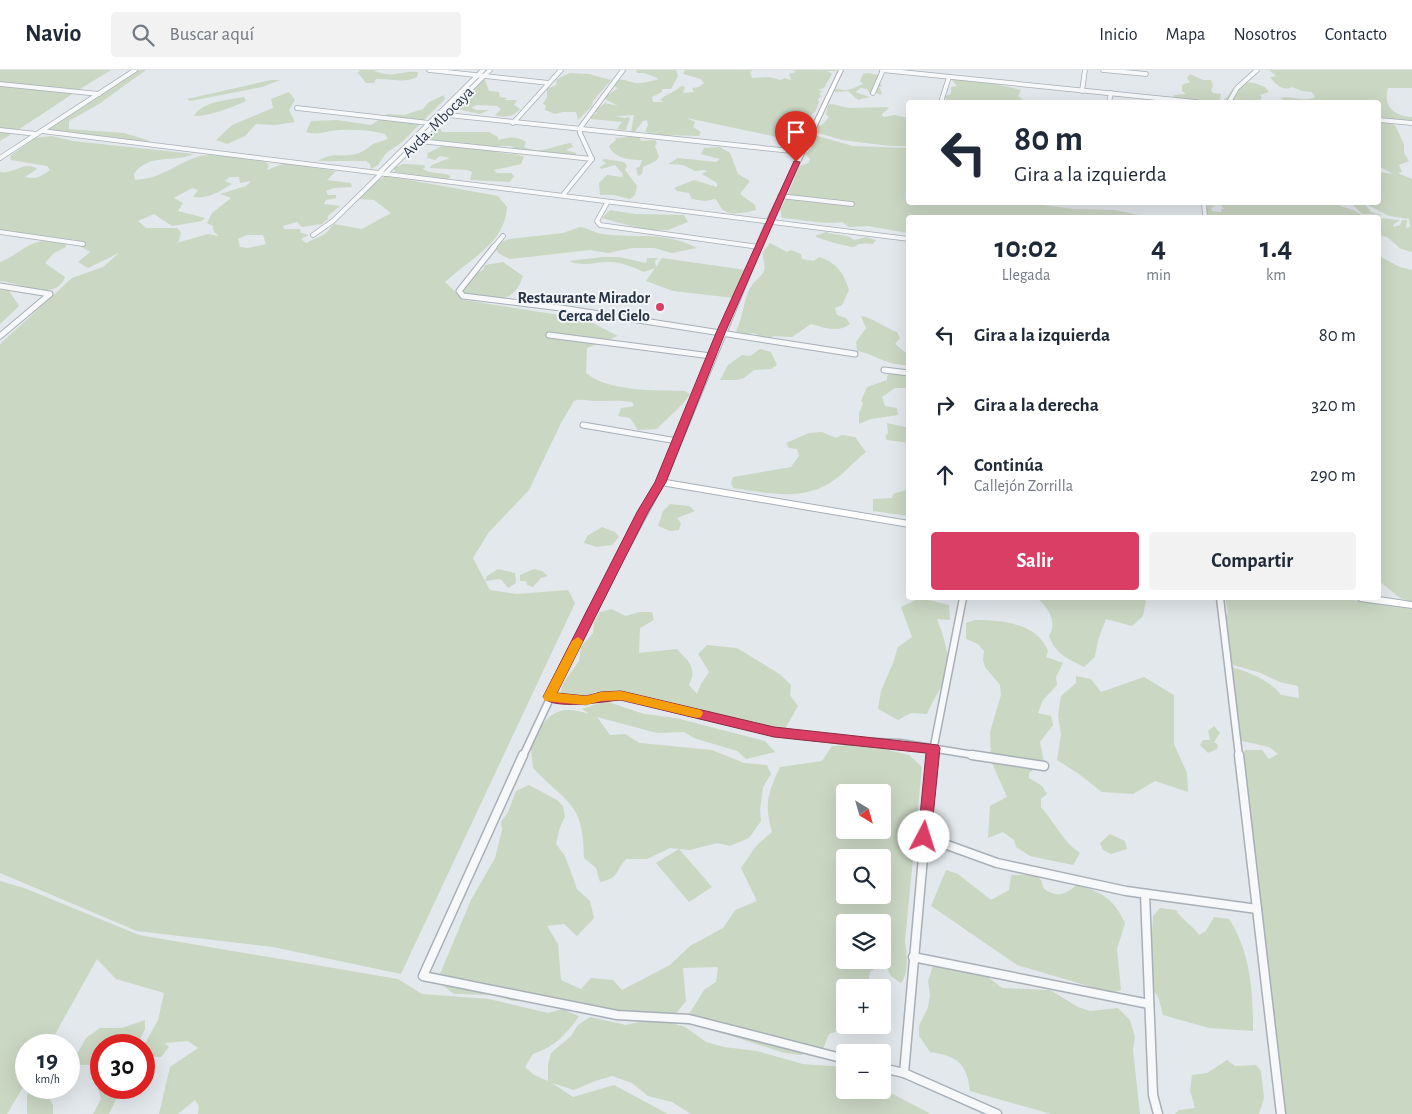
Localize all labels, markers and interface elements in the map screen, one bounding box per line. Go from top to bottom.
search box [111,12,461,57]
icon: search [129,21,157,49]
text: Navio [25,22,81,46]
text: Buscar aquí [169,25,254,44]
text: Inicio [1099,26,1138,44]
text: Mapa [1166,26,1205,44]
text: Nosotros [1233,26,1297,44]
text: Contacto [1325,26,1387,44]
street label: Avda. Mbocaya [399,83,477,161]
pin [775,111,817,162]
icon: arrive [782,118,810,146]
icon: left [931,120,996,185]
text: 80 m [1014,122,1083,157]
text: Gira a la izquierda [1014,163,1167,185]
text: 10:02 [995,233,1058,263]
text: 4 [1151,233,1166,263]
text: 1.4 [1260,233,1292,263]
text: Llegada [1002,267,1050,283]
text: min [1146,267,1171,283]
text: km [1266,267,1286,283]
place label: Restaurante Mirador Cerca del Cielo [517,290,650,324]
marker: Restaurante Mirador Cerca del Cielo [654,301,666,313]
icon: left [931,321,959,349]
text: Gira a la izquierda [974,326,1110,345]
text: 80 m [1319,326,1356,345]
icon: right [931,391,959,419]
text: Gira a la derecha [974,396,1099,415]
text: 320 m [1311,396,1356,415]
text: Continúa [974,456,1043,475]
icon: ahead [931,461,959,489]
text: 290 m [1310,466,1356,485]
text: Callejón Zorrilla [974,478,1073,494]
button: Salir [931,532,1139,590]
button: Compartir [1149,532,1356,590]
north arrow [836,784,891,839]
map controls [836,784,891,1099]
position arrow [897,810,949,862]
button: search [836,849,891,904]
button: layers [836,914,891,969]
button: + [836,979,891,1034]
speed limit sign: 30 [90,1034,155,1099]
button: − [836,1044,891,1099]
text: 19 [37,1048,58,1073]
text: km/h [35,1073,60,1085]

